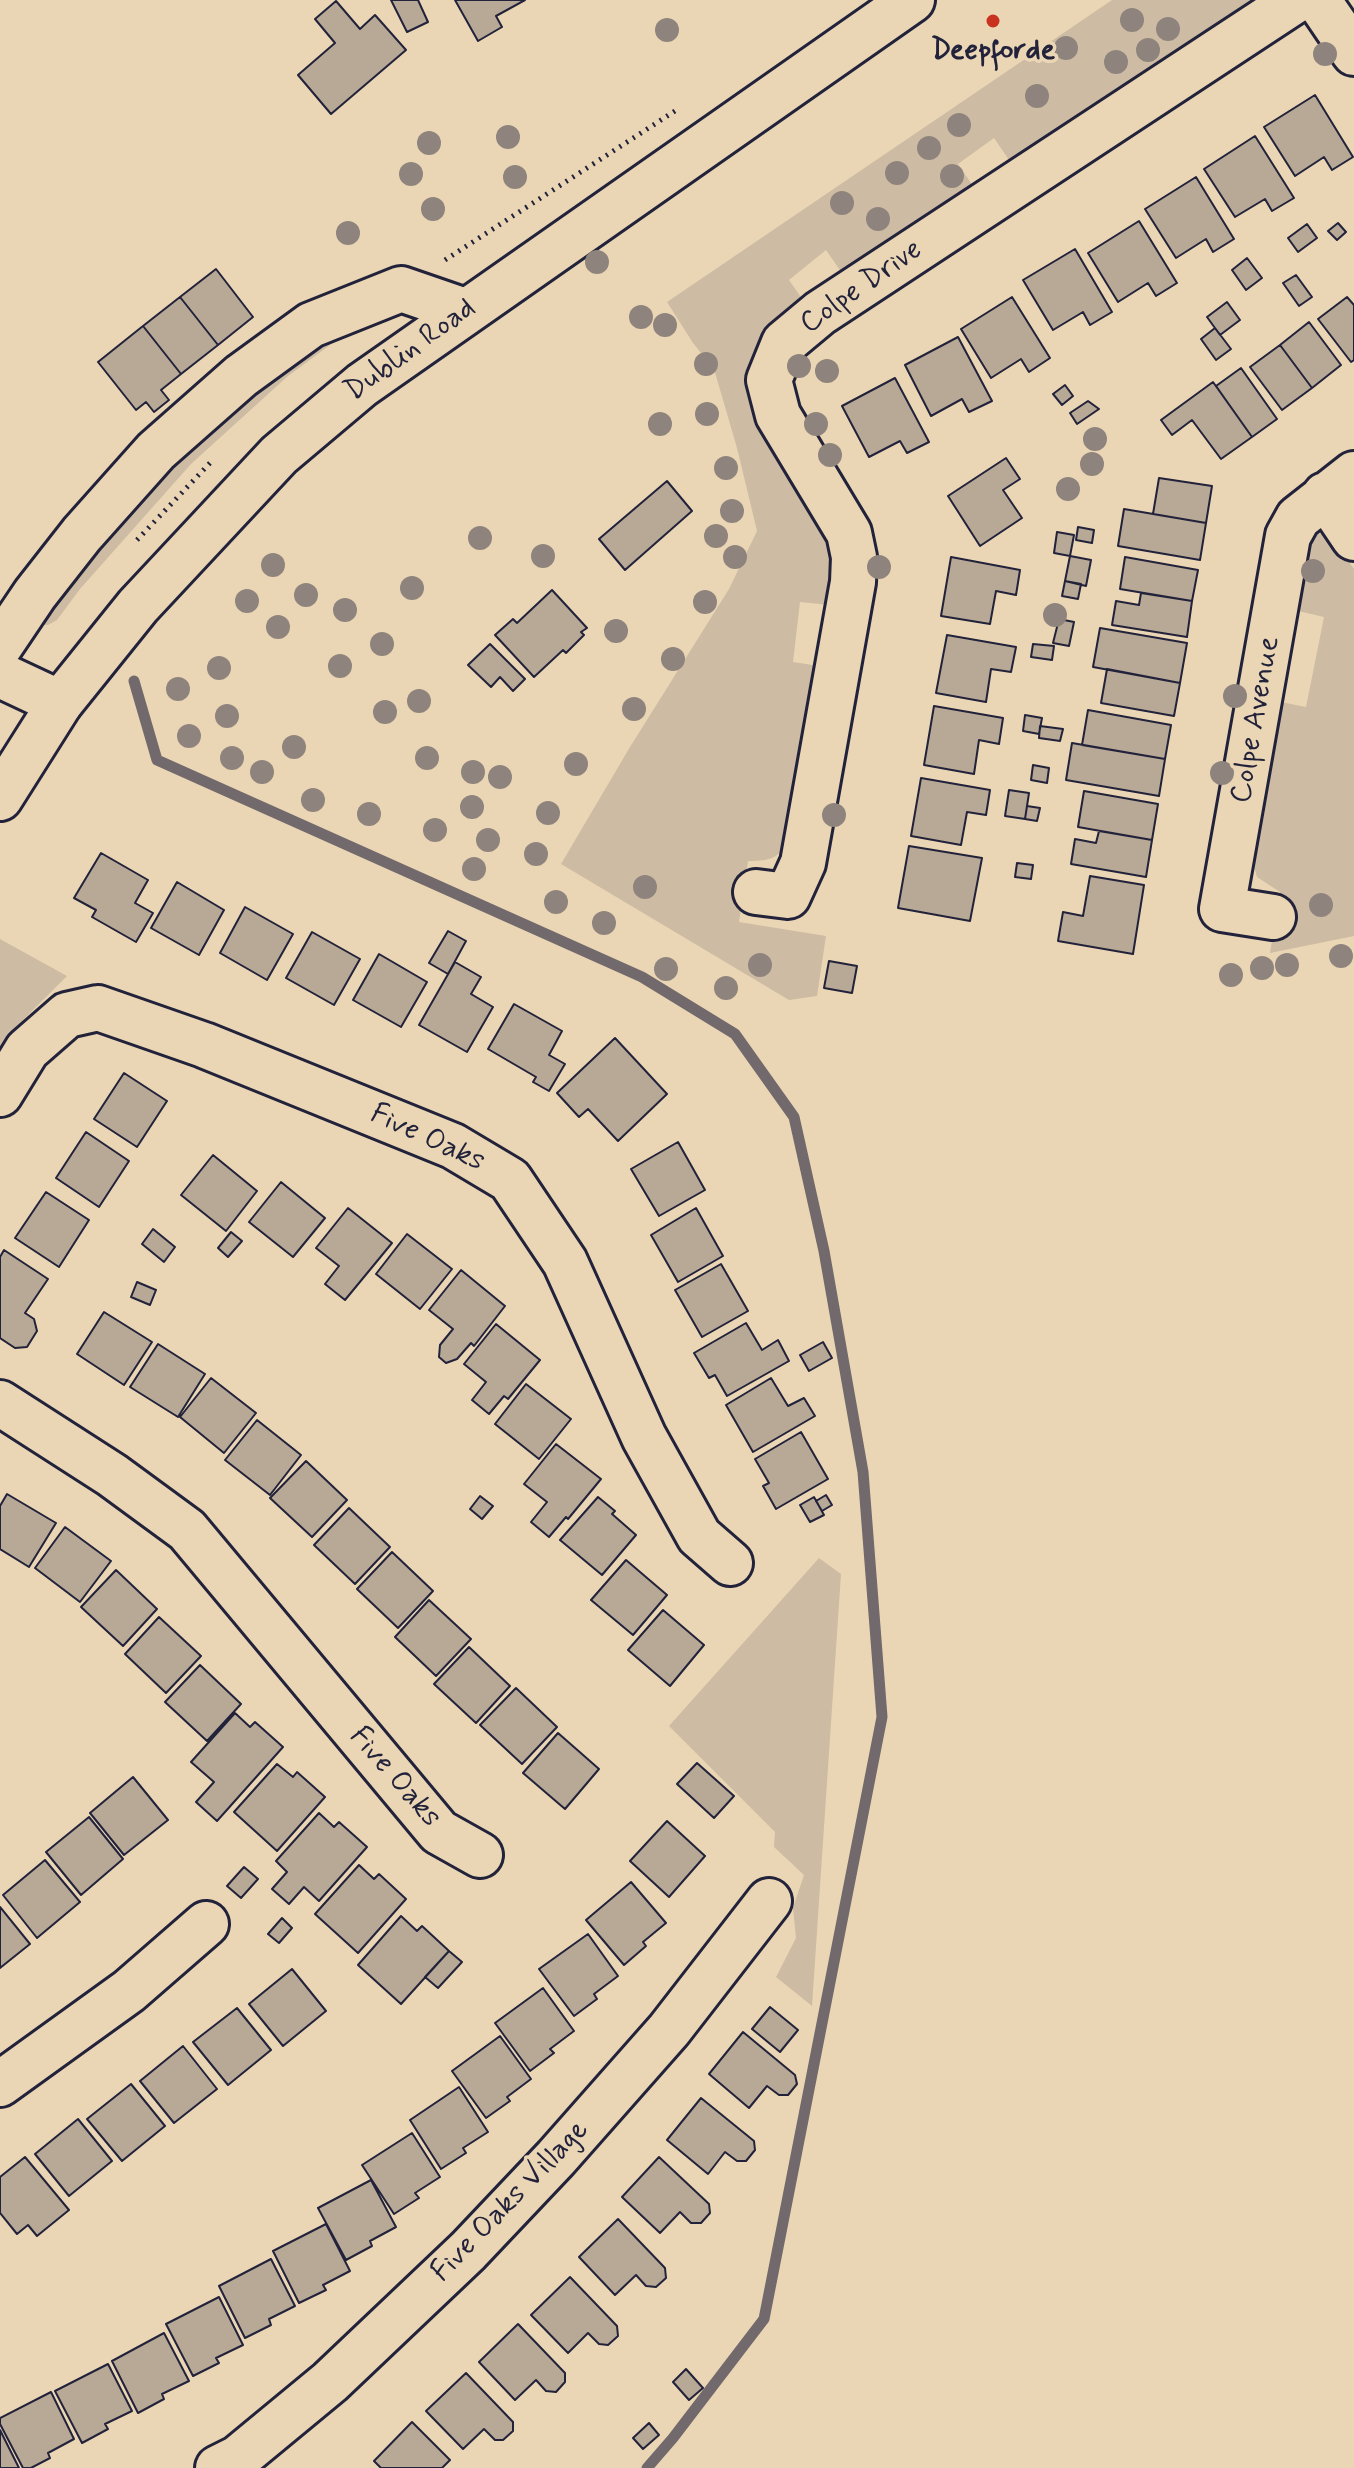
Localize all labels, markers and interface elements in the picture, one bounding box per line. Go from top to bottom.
marker: Deepforde [984,12,1002,30]
place label: Deepforde [931,34,1055,70]
street label: Colpe Drive [794,233,930,343]
street label: Dublin Road [338,291,484,411]
street label: Colpe Avenue [1225,634,1289,806]
street label: Five Oaks [364,1097,490,1181]
street label: Five Oaks [340,1720,448,1836]
street label: Five Oaks Village [425,2113,597,2291]

